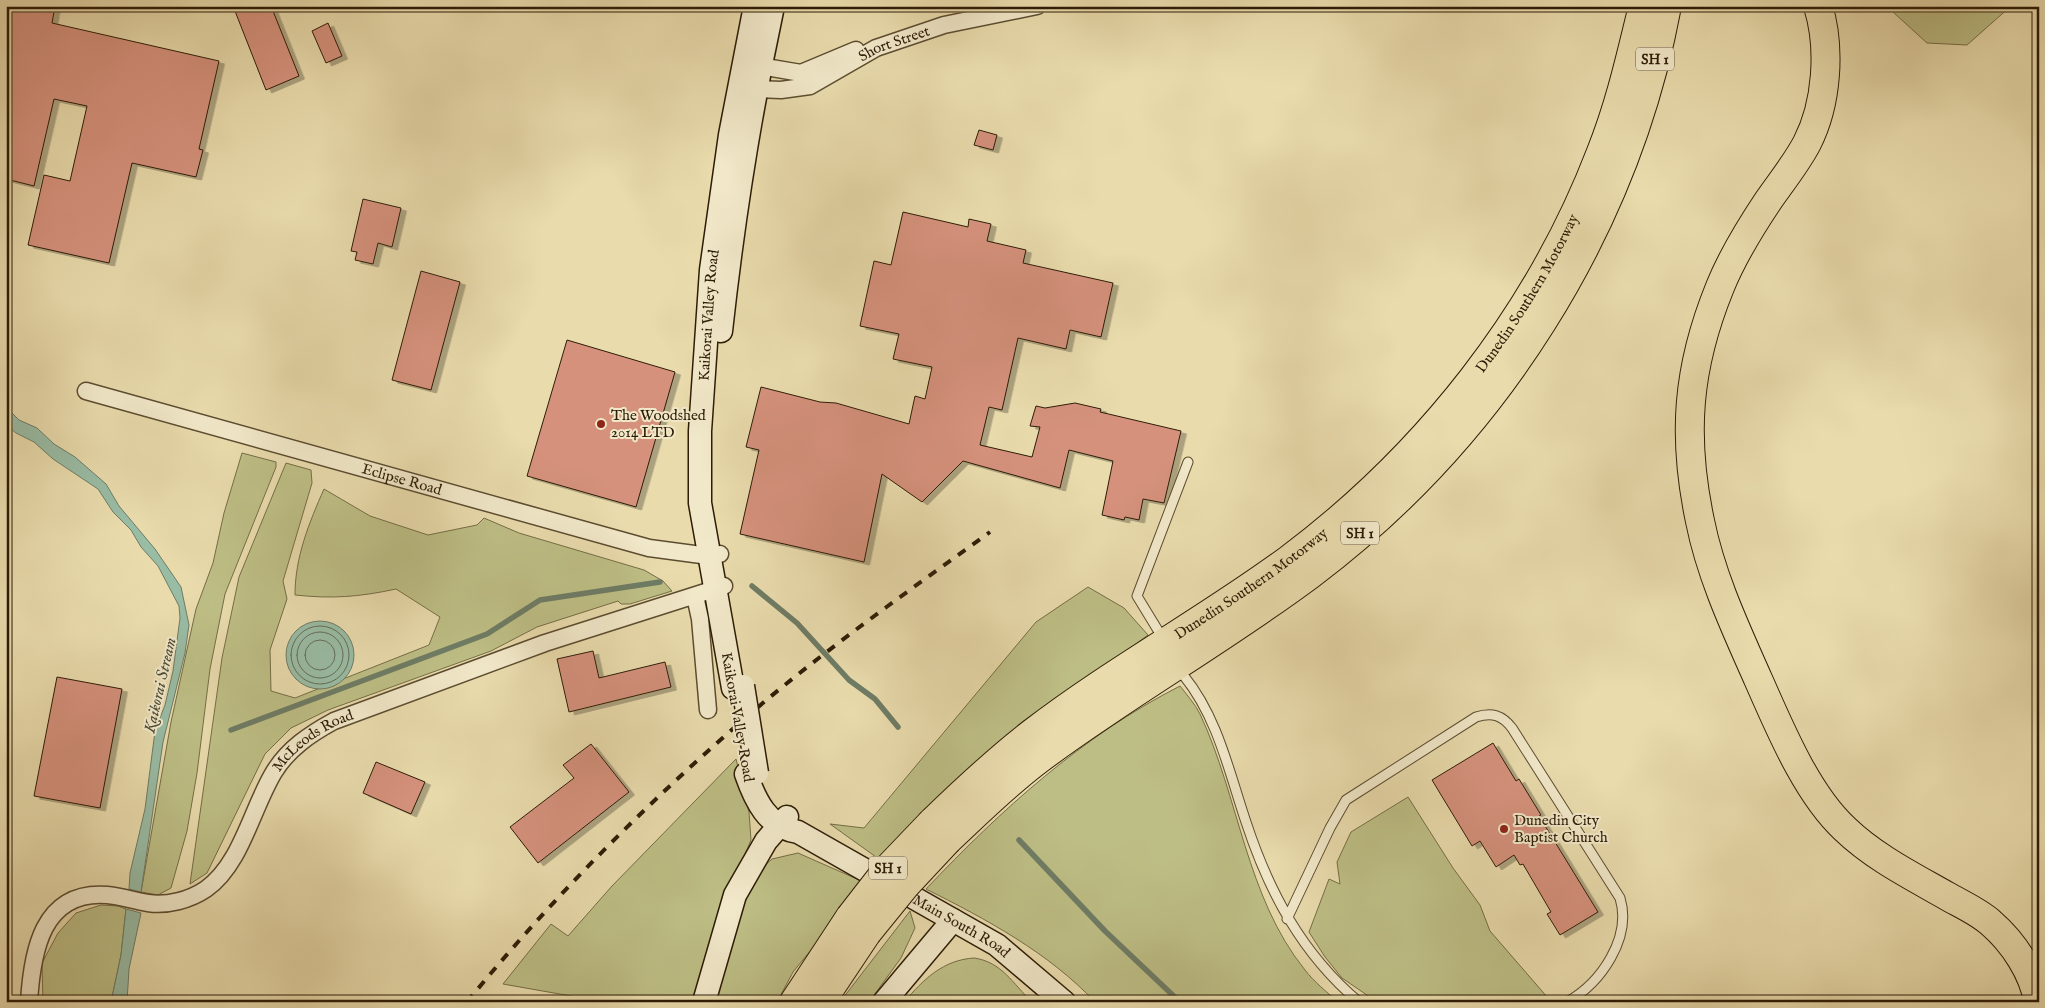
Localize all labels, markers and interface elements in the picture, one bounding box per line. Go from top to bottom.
street label: Short Street [855,22,932,66]
road number: SH 1 [1636,48,1674,70]
street label: Dunedin Southern Motorway [1472,211,1583,377]
street label: Kaikorai Valley Road [694,247,724,382]
place label: The Woodshed 2014 LTD [611,406,707,442]
marker: The Woodshed 2014 LTD [595,418,607,430]
street label: Eclipse Road [360,459,445,500]
road number: SH 1 [1341,522,1379,544]
street label: Dunedin Southern Motorway [1171,523,1332,644]
water label: Kaikorai Stream [140,636,182,736]
street label: Kaikorai Valley Road [717,651,758,784]
street label: McLeods Road [268,705,357,775]
place label: Dunedin City Baptist Church [1514,811,1608,847]
marker: Dunedin City Baptist Church [1498,823,1510,835]
road number: SH 1 [869,856,907,880]
street label: Main South Road [909,890,1015,963]

